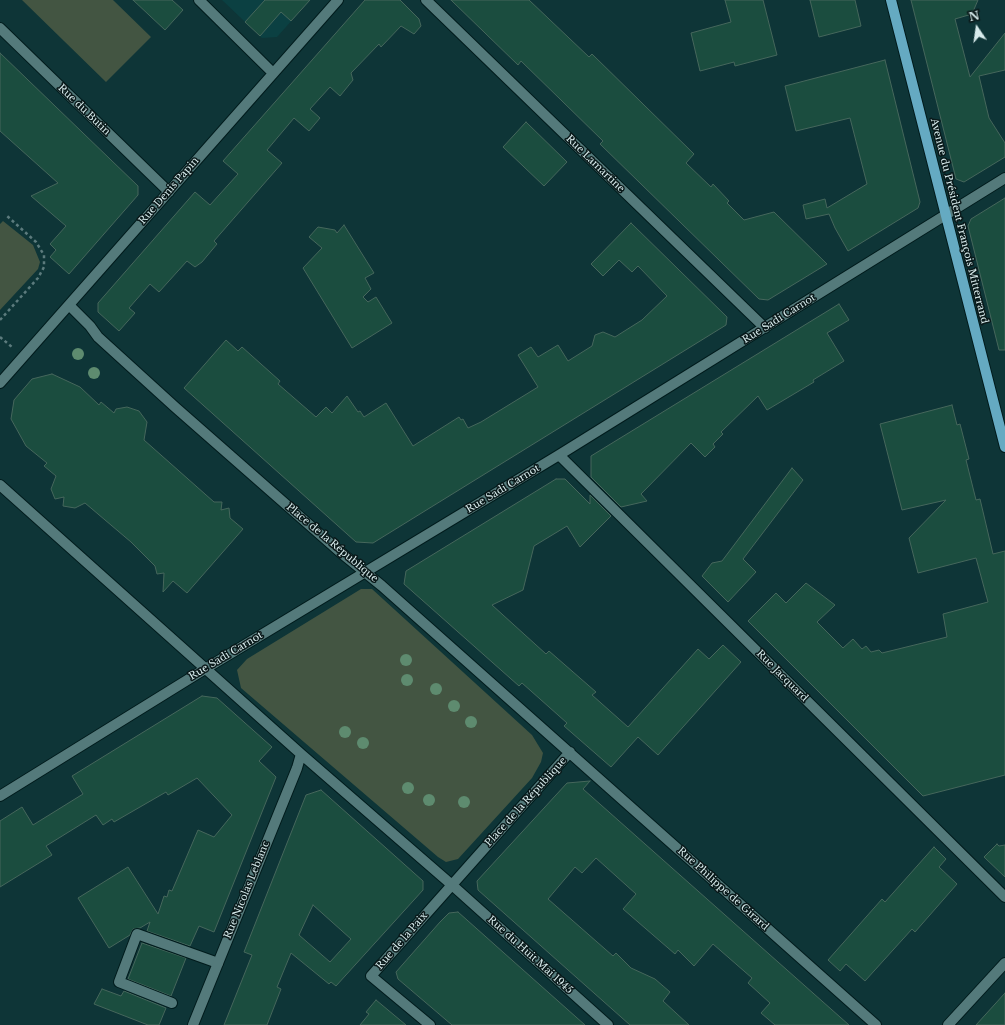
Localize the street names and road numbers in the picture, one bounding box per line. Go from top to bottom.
street label: Rue du Butin [55,82,113,138]
street label: Avenue du Président François Mitterrand [928,117,990,325]
street label: Rue Lamartine [563,133,627,195]
street label: Rue Denis Papin [137,155,201,227]
street label: Rue Sadi Carnot [740,292,818,346]
street label: Rue Sadi Carnot [464,462,542,516]
street label: Place de la République [284,501,380,585]
street label: Rue Sadi Carnot [187,629,265,683]
street label: Rue Jacquard [754,648,810,704]
street label: Place de la République [483,755,569,849]
street label: Rue Nicolas Leblanc [222,839,272,941]
street label: Rue Philippe de Girard [675,845,771,933]
street label: Rue de la Paix [374,910,430,972]
street label: Rue du Huit Mai 1945 [485,914,575,996]

